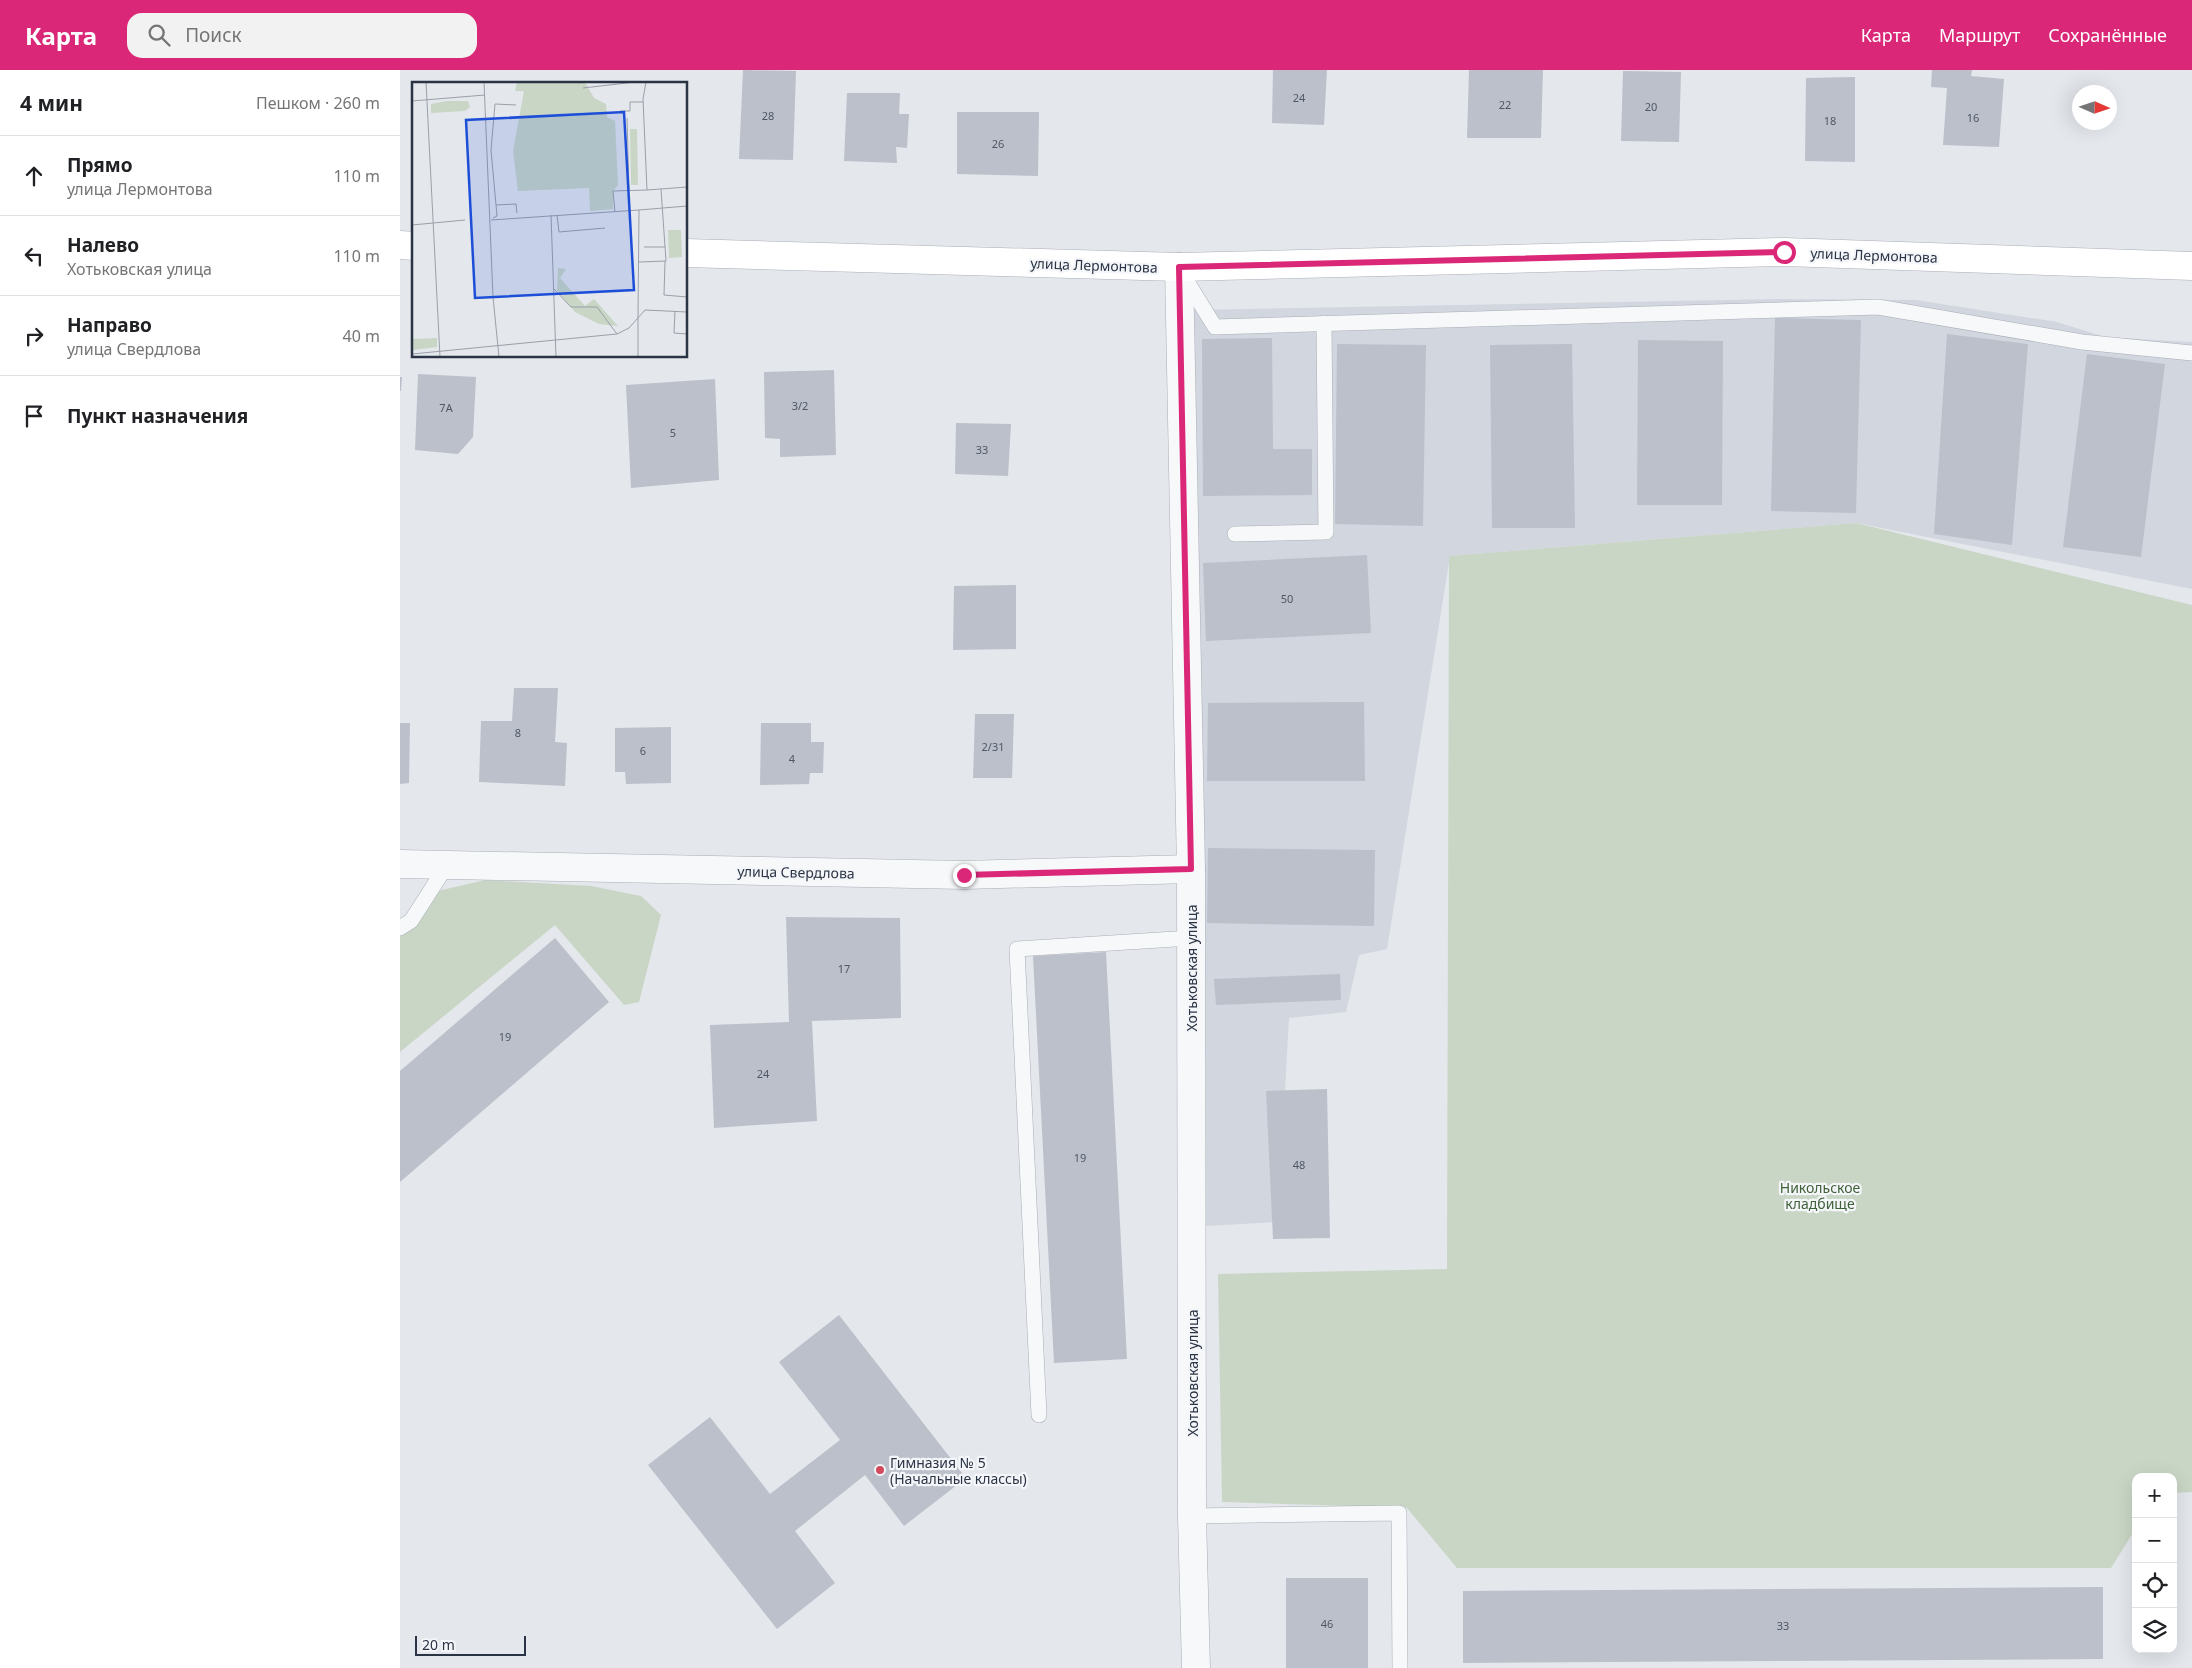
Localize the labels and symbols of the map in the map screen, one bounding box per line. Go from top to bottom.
inset map [412,82,688,358]
north arrow [2072,85,2117,130]
house number: 24 [1293,90,1306,105]
house number: 22 [1499,97,1511,112]
house number: 20 [1645,99,1657,114]
house number: 28 [762,108,774,123]
house number: 16 [1967,110,1979,125]
house number: 18 [1824,113,1836,128]
house number: 26 [992,136,1004,151]
route start [1773,241,1796,264]
street label: улица Лермонтова [1810,243,1938,267]
street label: улица Лермонтова [1030,253,1158,277]
house number: 3/2 [792,398,808,413]
house number: 7А [439,400,454,415]
house number: 5 [670,425,676,440]
house number: 33 [976,442,988,457]
house number: 50 [1281,591,1293,606]
house number: 8 [515,725,521,740]
house number: 2/31 [982,739,1004,754]
house number: 6 [640,743,646,758]
house number: 4 [789,751,796,766]
street label: улица Свердлова [737,861,855,883]
route end [953,864,976,887]
street label: Хотьковская улица [1182,905,1201,1031]
house number: 17 [838,961,850,976]
house number: 19 [499,1029,511,1044]
house number: 24 [757,1066,770,1081]
house number: 19 [1074,1150,1086,1165]
house number: 48 [1293,1157,1305,1172]
park label: Никольское кладбище [1780,1178,1861,1213]
street label: Хотьковская улица [1183,1310,1202,1436]
place label: Гимназия № 5 (Начальные классы) [890,1453,1027,1488]
marker: Гимназия № 5 (Начальные классы) [874,1464,886,1476]
house number: 46 [1321,1616,1333,1631]
house number: 33 [1777,1618,1789,1633]
scale bar [415,1633,526,1656]

